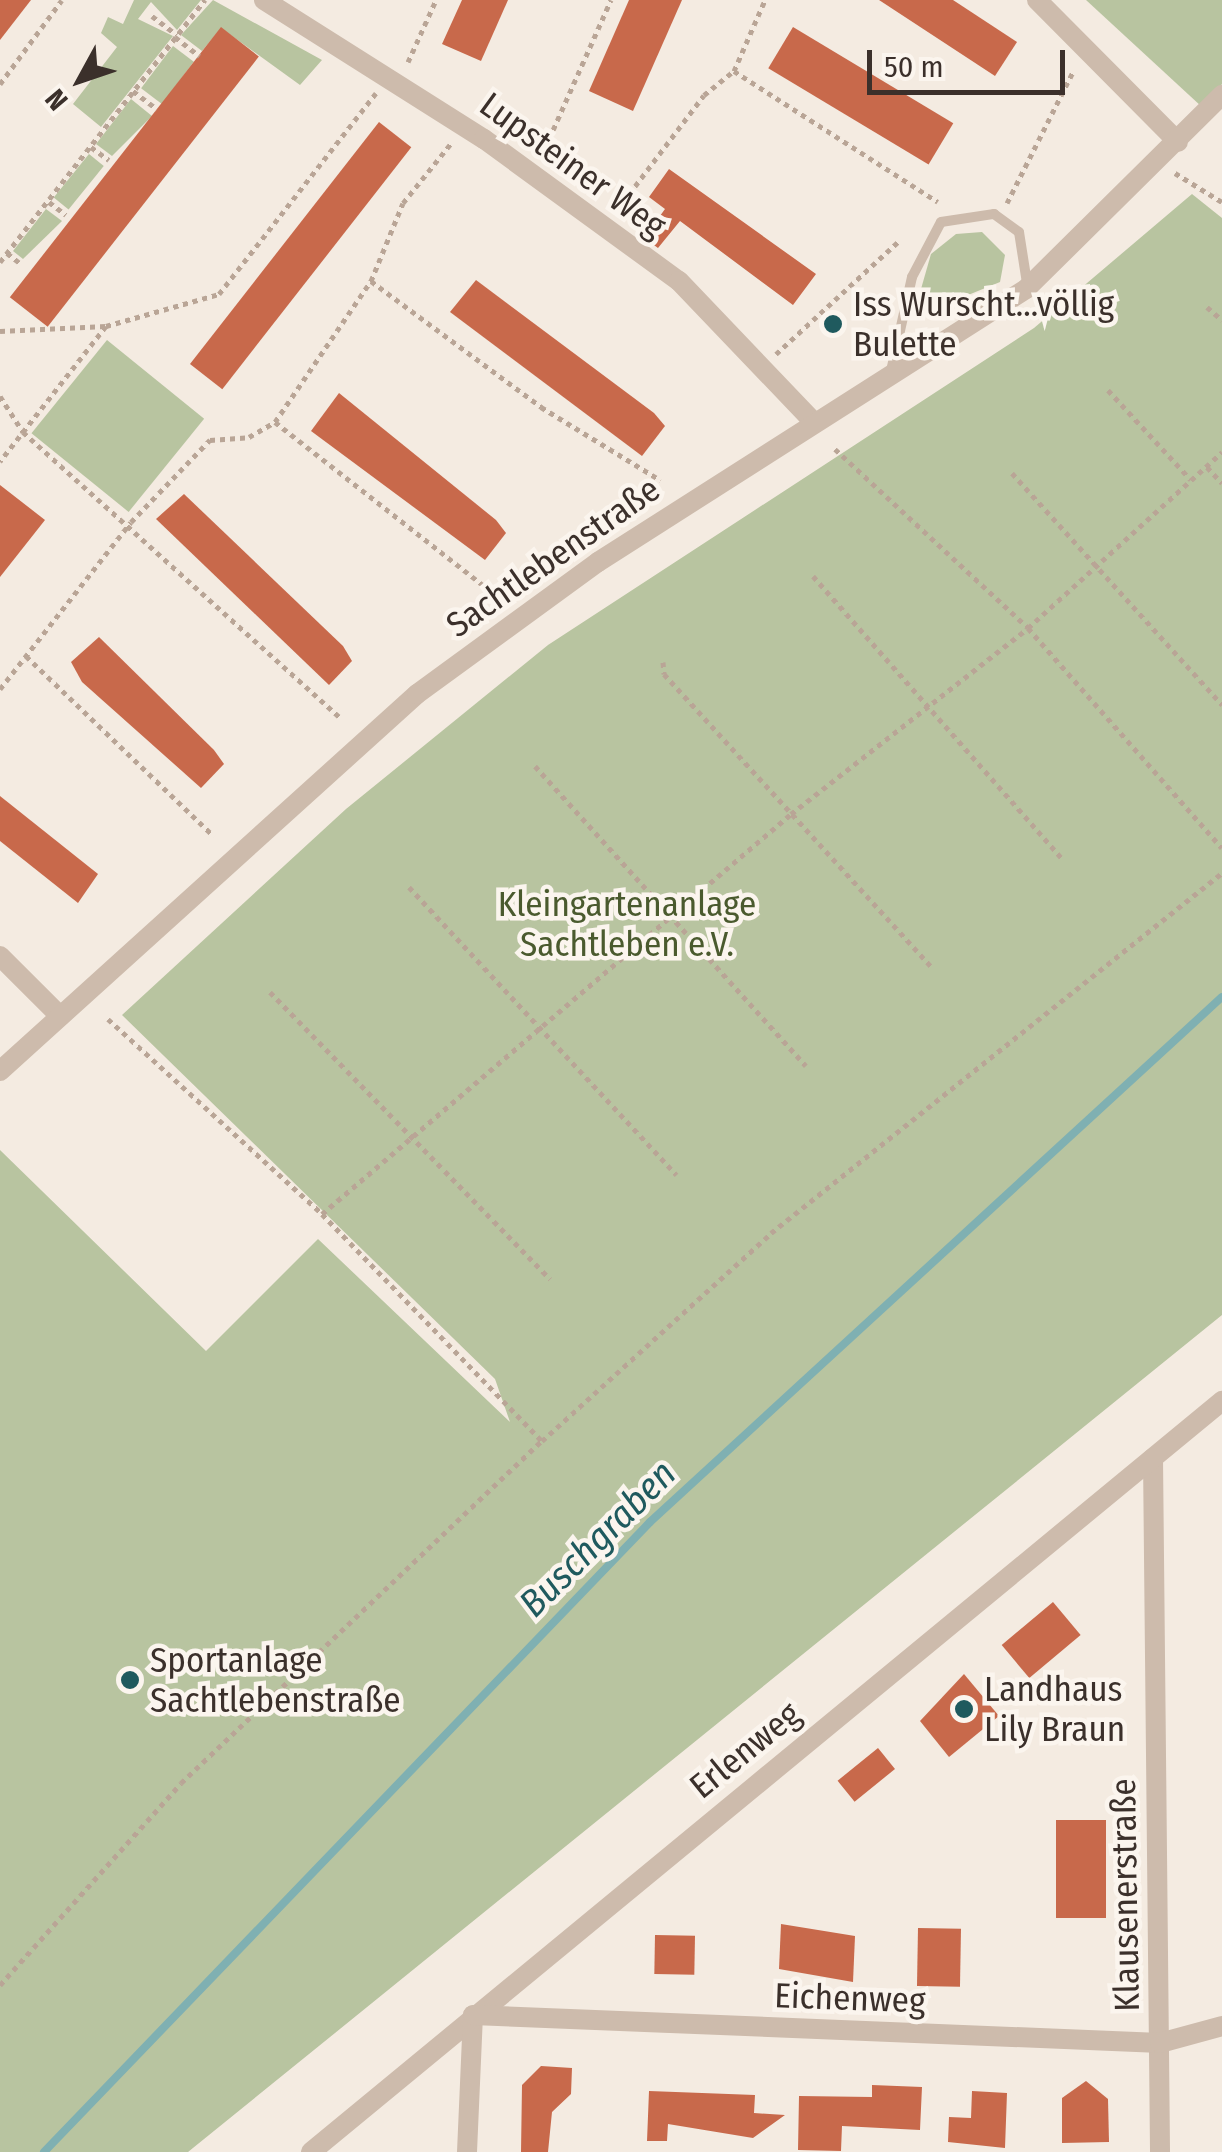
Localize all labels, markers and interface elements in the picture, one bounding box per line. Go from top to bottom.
north arrow [30,30,130,130]
scale bar [872,30,1070,92]
text: 50 m [884,49,944,85]
text: N [39,83,75,117]
street label: Lupsteiner Weg [472,83,674,247]
place label: Iss Wurscht...völlig Bulette [853,283,1114,365]
marker: Iss Wurscht...völlig Bulette [822,313,844,335]
street label: Sachtlebenstraße [438,468,668,646]
park label: Kleingartenanlage Sachtleben e.V. [498,883,756,965]
water label: Buschgraben [510,1451,686,1627]
place label: Sportanlage Sachtlebenstraße [150,1639,400,1721]
place label: Landhaus Lily Braun [984,1668,1125,1750]
marker: Sportanlage Sachtlebenstraße [119,1669,141,1691]
street label: Erlenweg [681,1693,809,1807]
marker: Landhaus Lily Braun [953,1698,975,1720]
street label: Klausenerstraße [1102,1778,1148,2012]
street label: Eichenweg [774,1974,926,2022]

